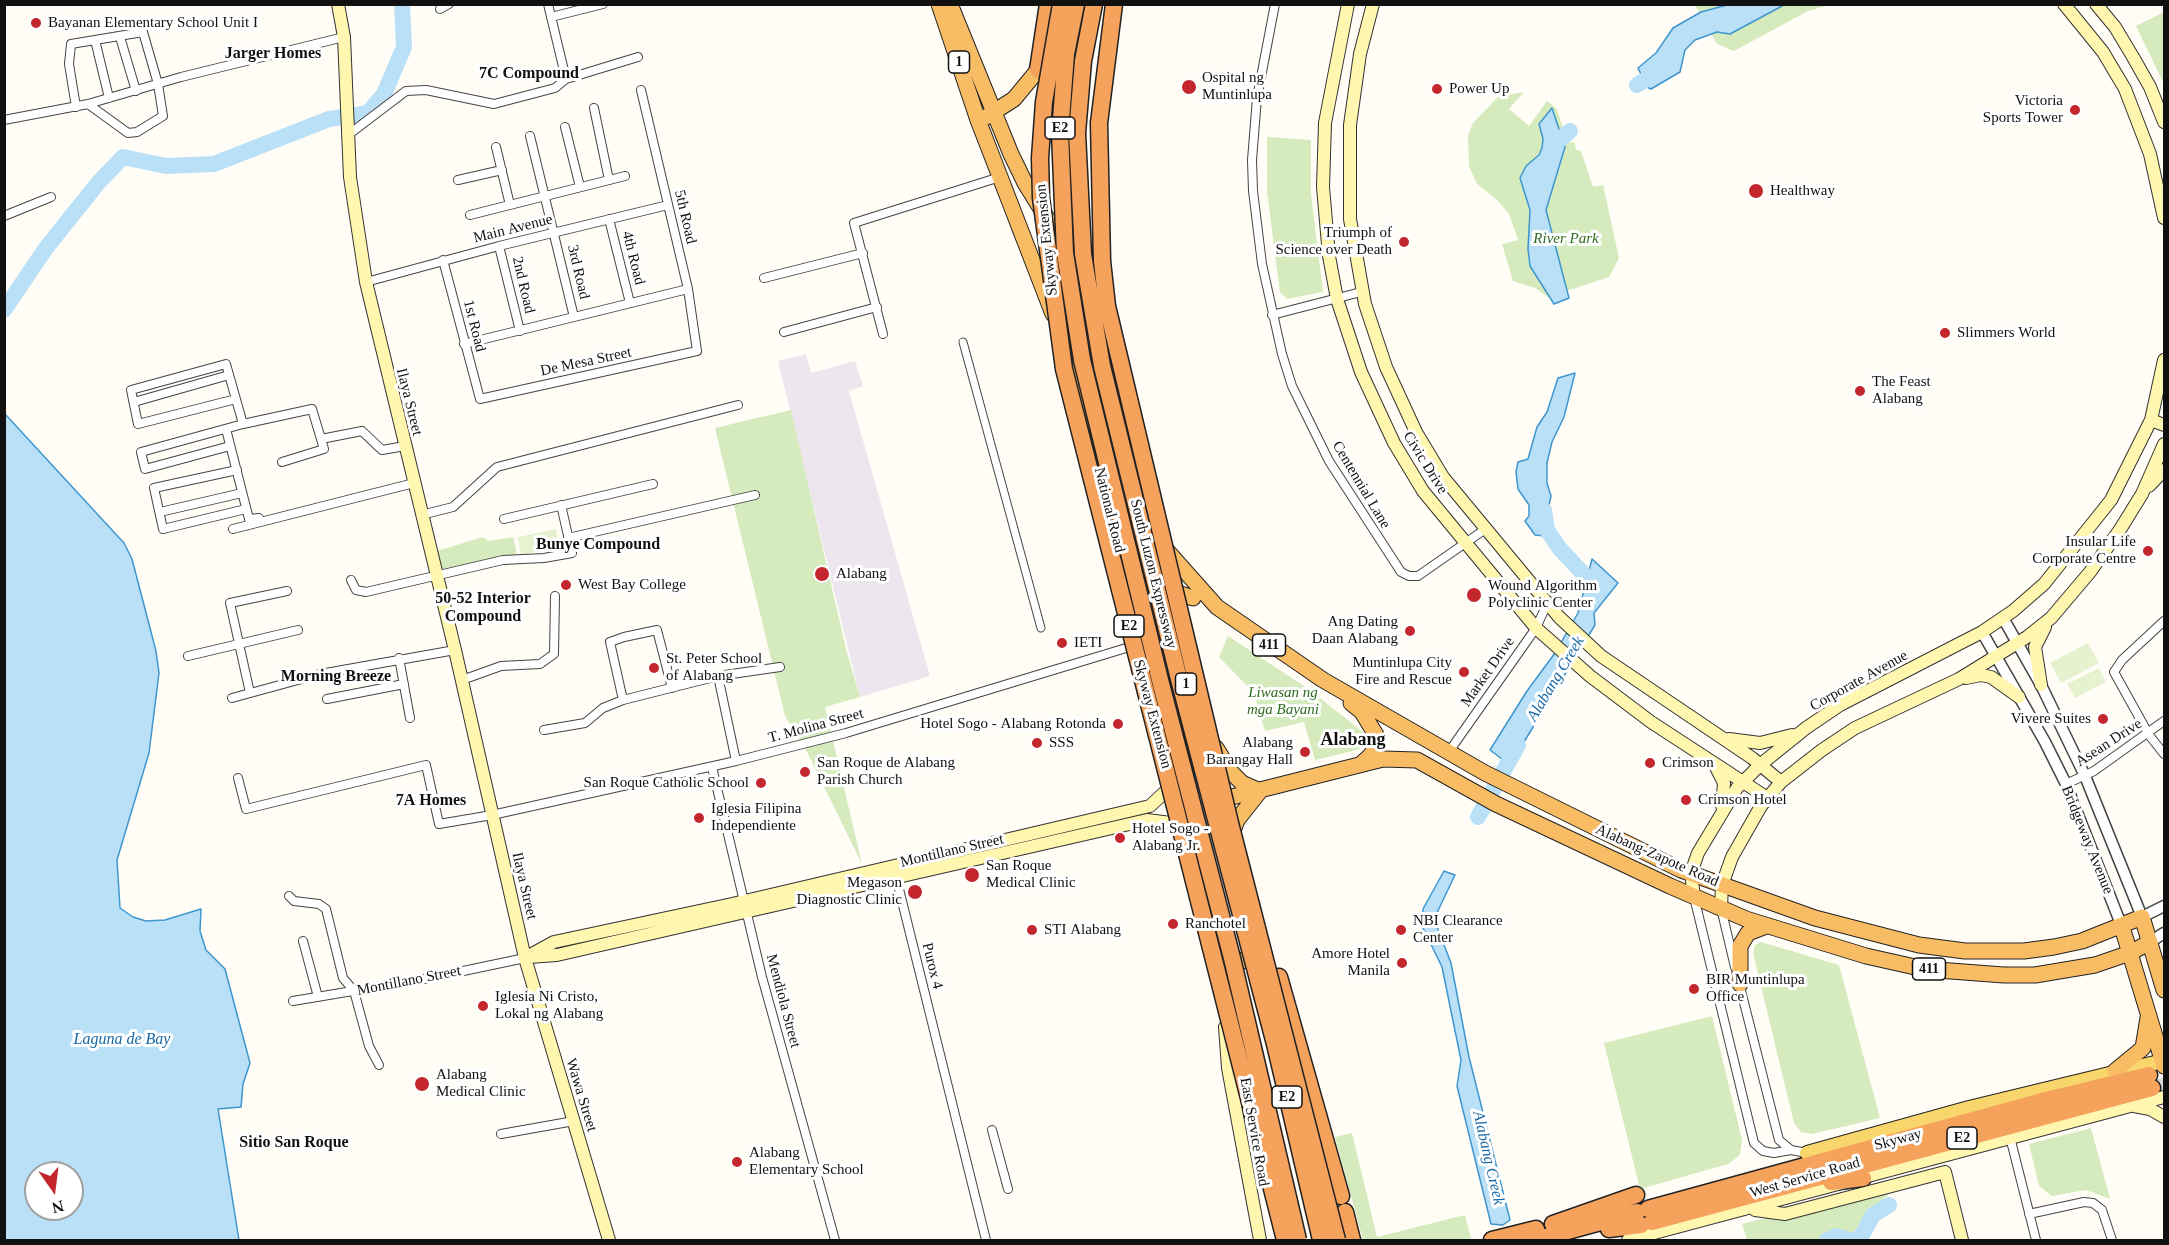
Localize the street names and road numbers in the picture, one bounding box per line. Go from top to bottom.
road number: 1 [948,51,970,73]
road number: E2 [1045,117,1075,139]
street label: Skyway Extension [1032,183,1062,297]
street label: 5th Road [670,188,700,246]
street label: Main Avenue [472,210,554,248]
street label: 4th Road [618,229,648,287]
street label: 3rd Road [563,243,593,301]
street label: 2nd Road [508,255,538,315]
street label: 1st Road [459,298,489,354]
street label: De Mesa Street [539,344,633,380]
street label: Ilaya Street [392,366,426,438]
street label: Civic Drive [1399,428,1451,498]
street label: Centennial Lane [1328,438,1394,532]
street label: National Road [1090,466,1128,554]
street label: South Luzon Expressway [1126,497,1180,651]
road number: E2 [1114,615,1144,637]
road number: 411 [1252,634,1286,656]
street label: Market Drive [1457,634,1519,710]
street label: Corporate Avenue [1807,647,1911,715]
street label: Skyway Extension [1129,658,1175,770]
road number: 1 [1176,673,1196,695]
street label: T. Molina Street [767,705,865,747]
street label: Asean Drive [2072,715,2146,771]
street label: Bridgeway Avenue [2057,783,2117,897]
street label: Alabang-Zapote Road [1593,821,1721,891]
street label: Montillano Street [899,830,1005,872]
street label: Ilaya Street [508,850,540,922]
street label: Purox 4 [918,941,946,991]
street label: Mendiola Street [762,952,804,1050]
road number: 411 [1912,958,1946,980]
street label: Montillano Street [356,962,462,1000]
street label: Wawa Street [561,1056,601,1134]
street label: East Service Road [1236,1076,1272,1188]
road number: E2 [1272,1086,1302,1108]
street label: Skyway [1872,1125,1924,1155]
road number: E2 [1947,1127,1977,1149]
street label: West Service Road [1748,1154,1862,1202]

